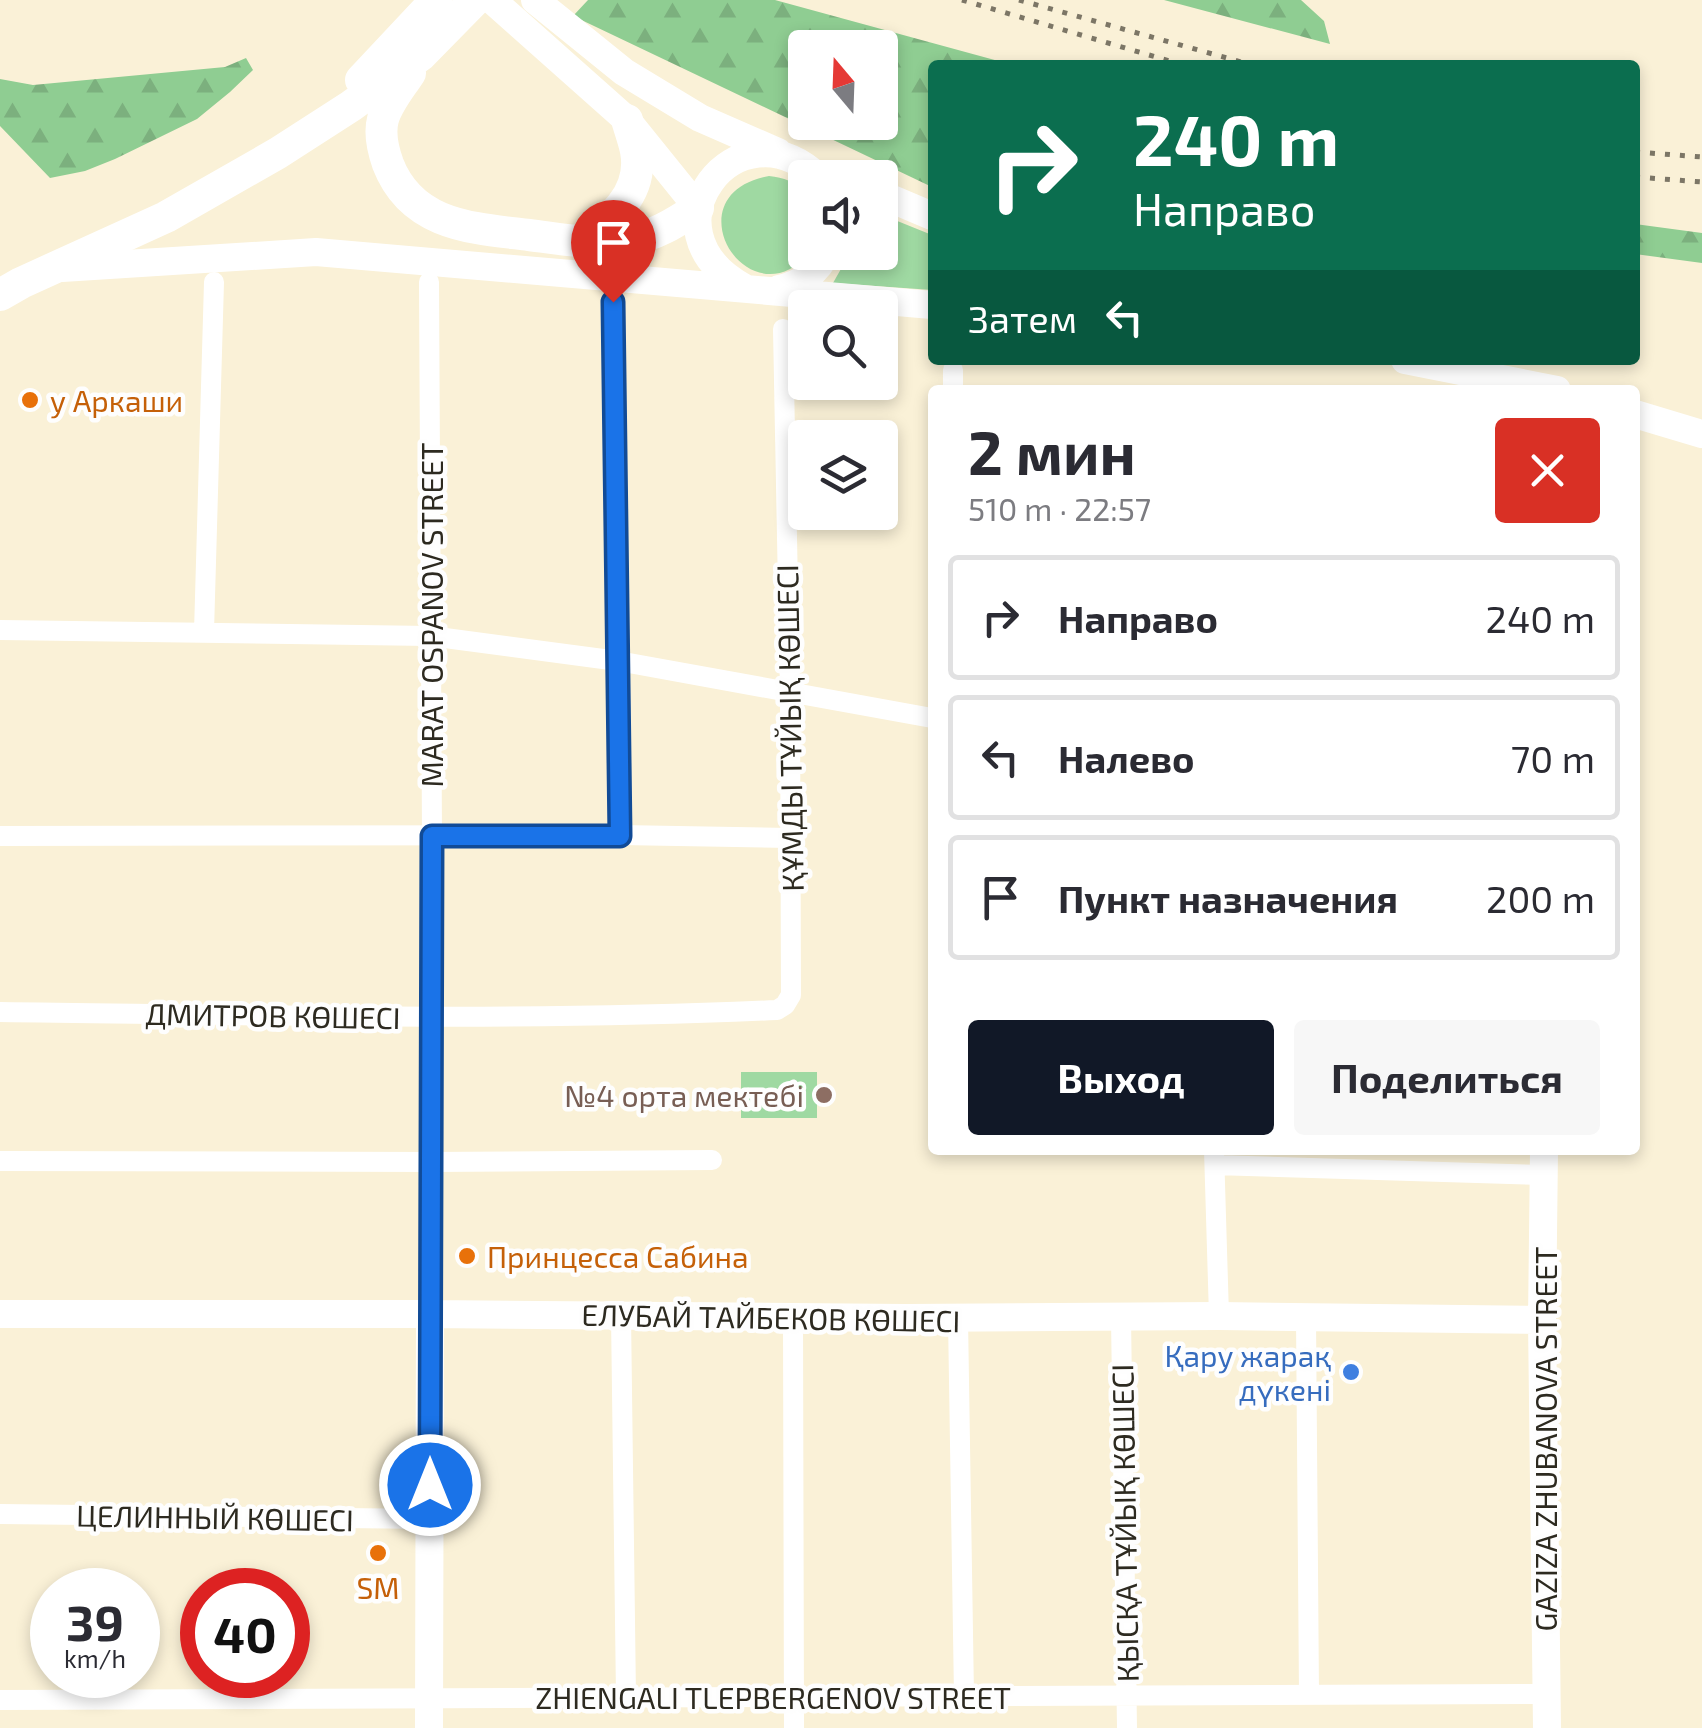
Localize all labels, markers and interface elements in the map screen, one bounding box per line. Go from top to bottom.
north arrow [788,30,898,140]
map controls [788,30,898,530]
text: 240 m [1133,96,1339,180]
icon: right [968,100,1098,230]
button: sound [788,160,898,270]
text: Направо [1133,181,1315,235]
pin [571,200,656,303]
icon: arrive [586,215,641,270]
button: search [788,290,898,400]
icon: left [1097,290,1152,345]
text: Затем [968,295,1077,341]
place label: у Аркаши [50,382,183,419]
marker: у Аркаши [19,389,41,411]
text: 2 мин [968,415,1136,487]
button: close [1495,418,1600,523]
button: layers [788,420,898,530]
street label: MARAT OSPANOV STREET [413,442,449,788]
text: 510 m · 22:57 [968,489,1151,527]
street label: ҚҰМДЫ ТҰЙЫҚ КӨШЕСІ [768,564,810,892]
icon: right [973,590,1028,645]
text: Направо [1058,595,1218,641]
text: 240 m [1486,595,1595,641]
icon: left [973,730,1028,785]
text: Налево [1058,735,1194,781]
text: 70 m [1511,735,1595,781]
icon: arrive [973,870,1028,925]
text: Пункт назначения [1058,875,1398,921]
text: 200 m [1486,875,1595,921]
street label: ДМИТРОВ КӨШЕСІ [145,995,401,1035]
button: Выход [968,1020,1274,1135]
button: Поделиться [1294,1020,1600,1135]
place label: №4 орта мектебі [564,1077,804,1113]
marker: №4 орта мектебі [813,1084,835,1106]
place label: Принцесса Сабина [487,1238,749,1274]
marker: Принцесса Сабина [456,1245,478,1267]
street label: GAZIZA ZHUBANOVA STREET [1527,1247,1563,1631]
street label: ЕЛУБАЙ ТАЙБЕКОВ КӨШЕСІ [581,1296,961,1338]
place label: Қару жарақ дүкені [1165,1337,1331,1407]
marker: Қару жарақ дүкені [1340,1361,1362,1383]
street label: ҚЫСҚА ТҰЙЫҚ КӨШЕСІ [1103,1363,1145,1683]
position arrow [378,1433,482,1537]
street label: ЦЕЛИННЫЙ КӨШЕСІ [76,1497,354,1537]
marker: SM [367,1542,389,1564]
speed limit sign: 40 [180,1568,310,1698]
place label: SM [356,1569,400,1605]
text: 39 [66,1591,124,1651]
text: km/h [64,1643,126,1673]
street label: ZHIENGALI TLEPBERGENOV STREET [535,1679,1011,1715]

